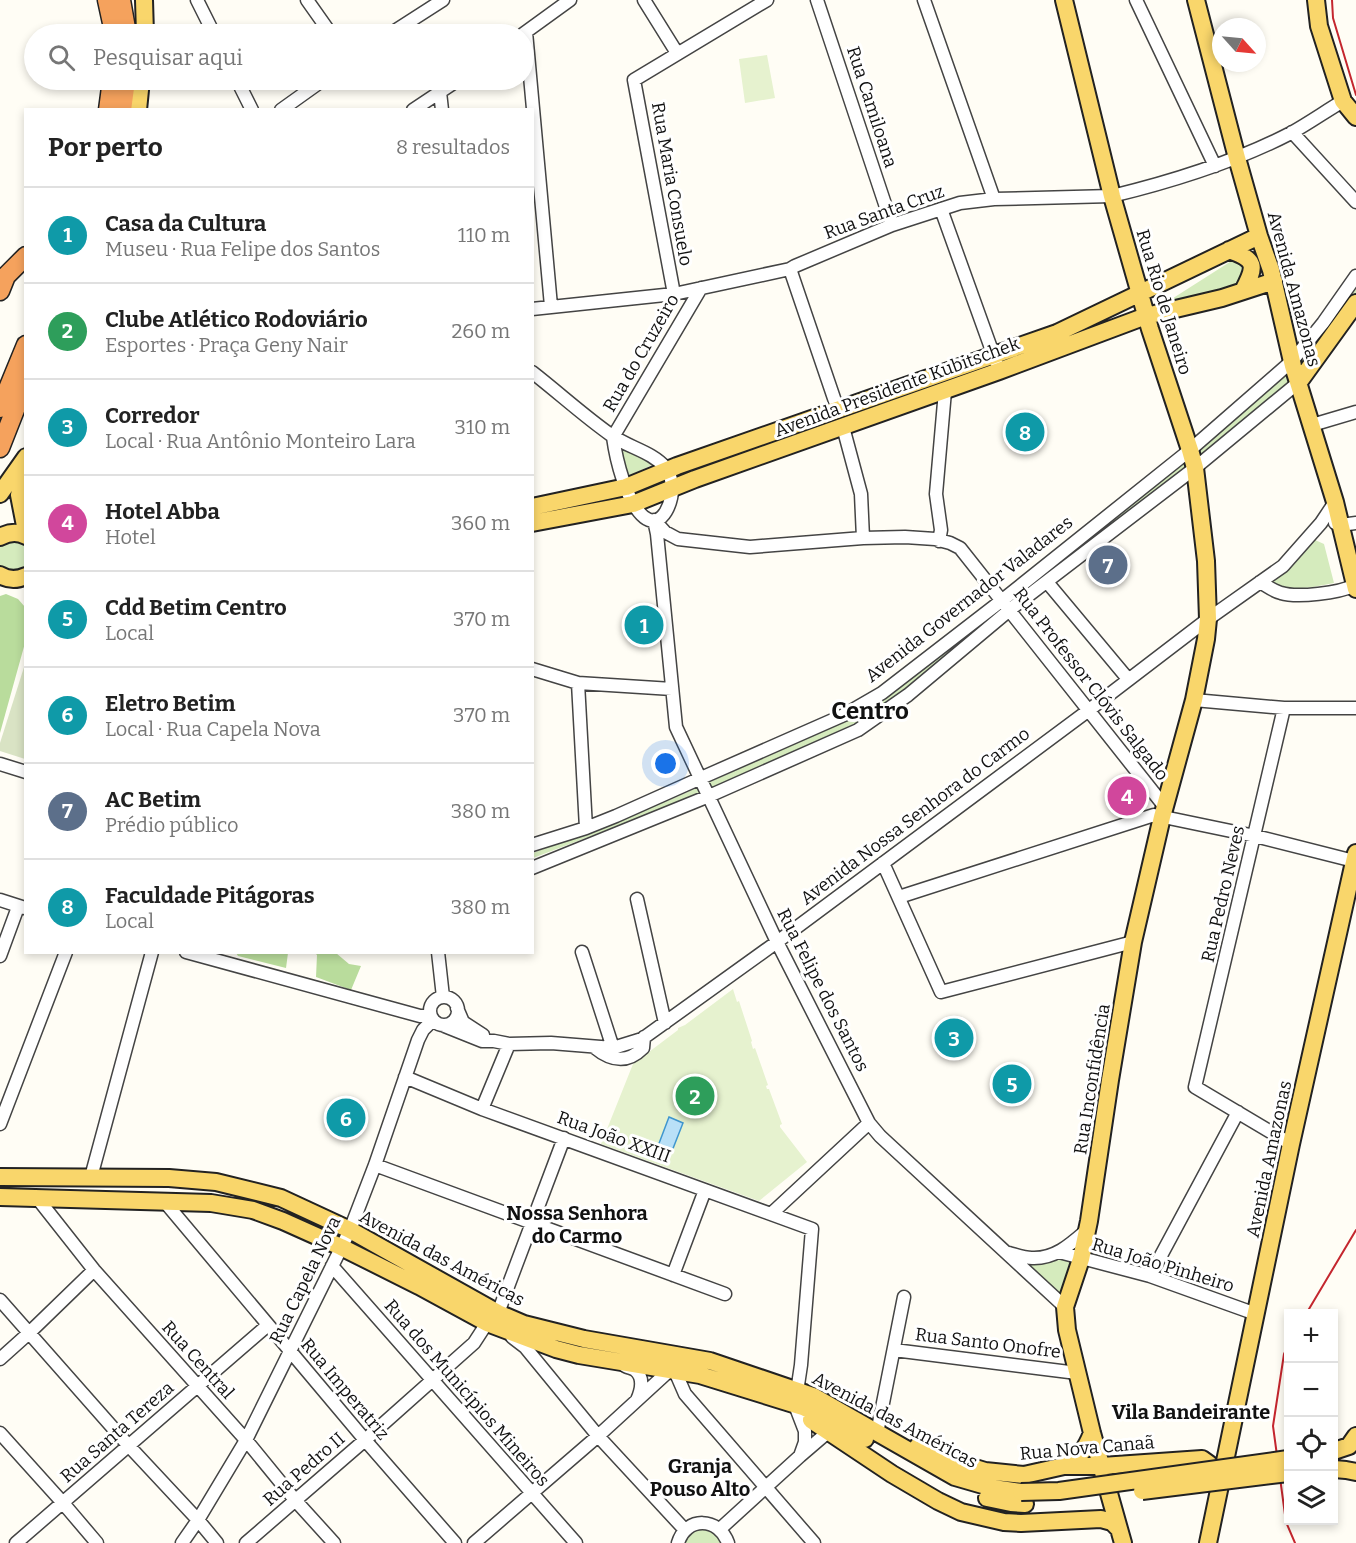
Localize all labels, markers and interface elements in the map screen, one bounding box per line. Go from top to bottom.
north arrow [1212,18,1266,72]
search box [24,24,534,90]
icon: search [45,41,78,74]
street label: Rua Camiloana [842,43,902,171]
text: Pesquisar aqui [93,44,243,71]
street label: Rua Maria Consuelo [647,100,697,268]
text: Por perto [48,132,163,163]
text: 8 resultados [396,135,510,159]
street label: Rua Santa Cruz [821,180,947,244]
street label: Avenida Amazonas [1263,209,1325,369]
text: Casa da Cultura [105,210,266,237]
text: 1 [63,223,72,247]
text: 110 m [458,223,510,247]
street label: Rua Rio de Janeiro [1131,227,1197,377]
text: Museu · Rua Felipe dos Santos [105,237,380,261]
street label: Rua do Cruzeiro [598,290,684,416]
text: Clube Atlético Rodoviário [105,306,368,333]
text: 2 [62,319,73,343]
text: 260 m [451,319,510,343]
street label: Avenida Presidente Kubitschek [771,332,1023,442]
text: Esportes · Praça Geny Nair [105,333,348,357]
text: Corredor [105,402,200,429]
pin: 8 [1006,410,1044,454]
text: 3 [62,415,73,439]
text: 310 m [455,415,510,439]
text: Local · Rua Antônio Monteiro Lara [105,429,416,453]
text: Hotel Abba [105,498,220,525]
text: 4 [61,511,74,535]
text: 360 m [451,511,510,535]
street label: Avenida Governador Valadares [861,511,1077,687]
text: Hotel [105,525,156,549]
pin: 7 [1088,542,1128,588]
street label: Rua Professor Clóvis Salgado [1009,583,1173,785]
text: Cdd Betim Centro [105,594,287,621]
pin: 1 [624,602,664,648]
text: 5 [62,607,73,631]
text: 370 m [453,607,510,631]
text: Local [105,621,154,645]
text: Eletro Betim [105,690,235,717]
district label: Centro [831,697,909,725]
text: 6 [62,703,73,727]
text: 370 m [453,703,510,727]
text: Local · Rua Capela Nova [105,717,321,741]
street label: Avenida Nossa Senhora do Carmo [796,722,1034,910]
your location [651,749,680,778]
pin: 4 [1108,774,1146,818]
text: AC Betim [105,786,201,813]
text: 7 [62,799,73,823]
text: 380 m [451,799,510,823]
text: Prédio público [105,813,238,837]
street label: Rua Pedro Neves [1197,823,1249,965]
text: Faculdade Pitágoras [105,882,315,909]
text: 8 [61,895,74,919]
text: 380 m [451,895,510,919]
street label: Rua Felipe dos Santos [772,905,874,1075]
text: Local [105,909,154,933]
street label: Rua Inconfidência [1069,1002,1115,1156]
pin: 3 [934,1016,974,1060]
pin: 5 [992,1062,1032,1106]
pin: 2 [676,1074,714,1118]
street label: Avenida Amazonas [1242,1079,1296,1239]
pin: 6 [326,1096,366,1140]
street label: Rua João XXIII [554,1106,674,1168]
district label: Nossa Senhora do Carmo [506,1201,648,1248]
street label: Avenida das Américas [356,1205,528,1311]
street label: Rua Capela Nova [265,1213,345,1347]
street label: Rua João Pinheiro [1089,1233,1237,1297]
street label: Rua dos Municípios Mineiros [380,1295,554,1491]
map controls [1284,1309,1338,1525]
button: + [1284,1309,1338,1363]
street label: Rua Central [157,1316,239,1404]
street label: Rua Santo Onofre [914,1323,1062,1363]
street label: Rua Imperatriz [296,1334,394,1444]
button: − [1284,1363,1338,1417]
street label: Avenida das Américas [809,1367,981,1473]
street label: Rua Santa Tereza [56,1377,178,1487]
district label: Vila Bandeirante [1112,1400,1270,1424]
button: locate [1284,1417,1338,1471]
street label: Rua Pedro II [259,1427,349,1511]
street label: Rua Nova Canaã [1019,1431,1155,1465]
district label: Granja Pouso Alto [650,1454,750,1501]
button: layers [1284,1471,1338,1525]

